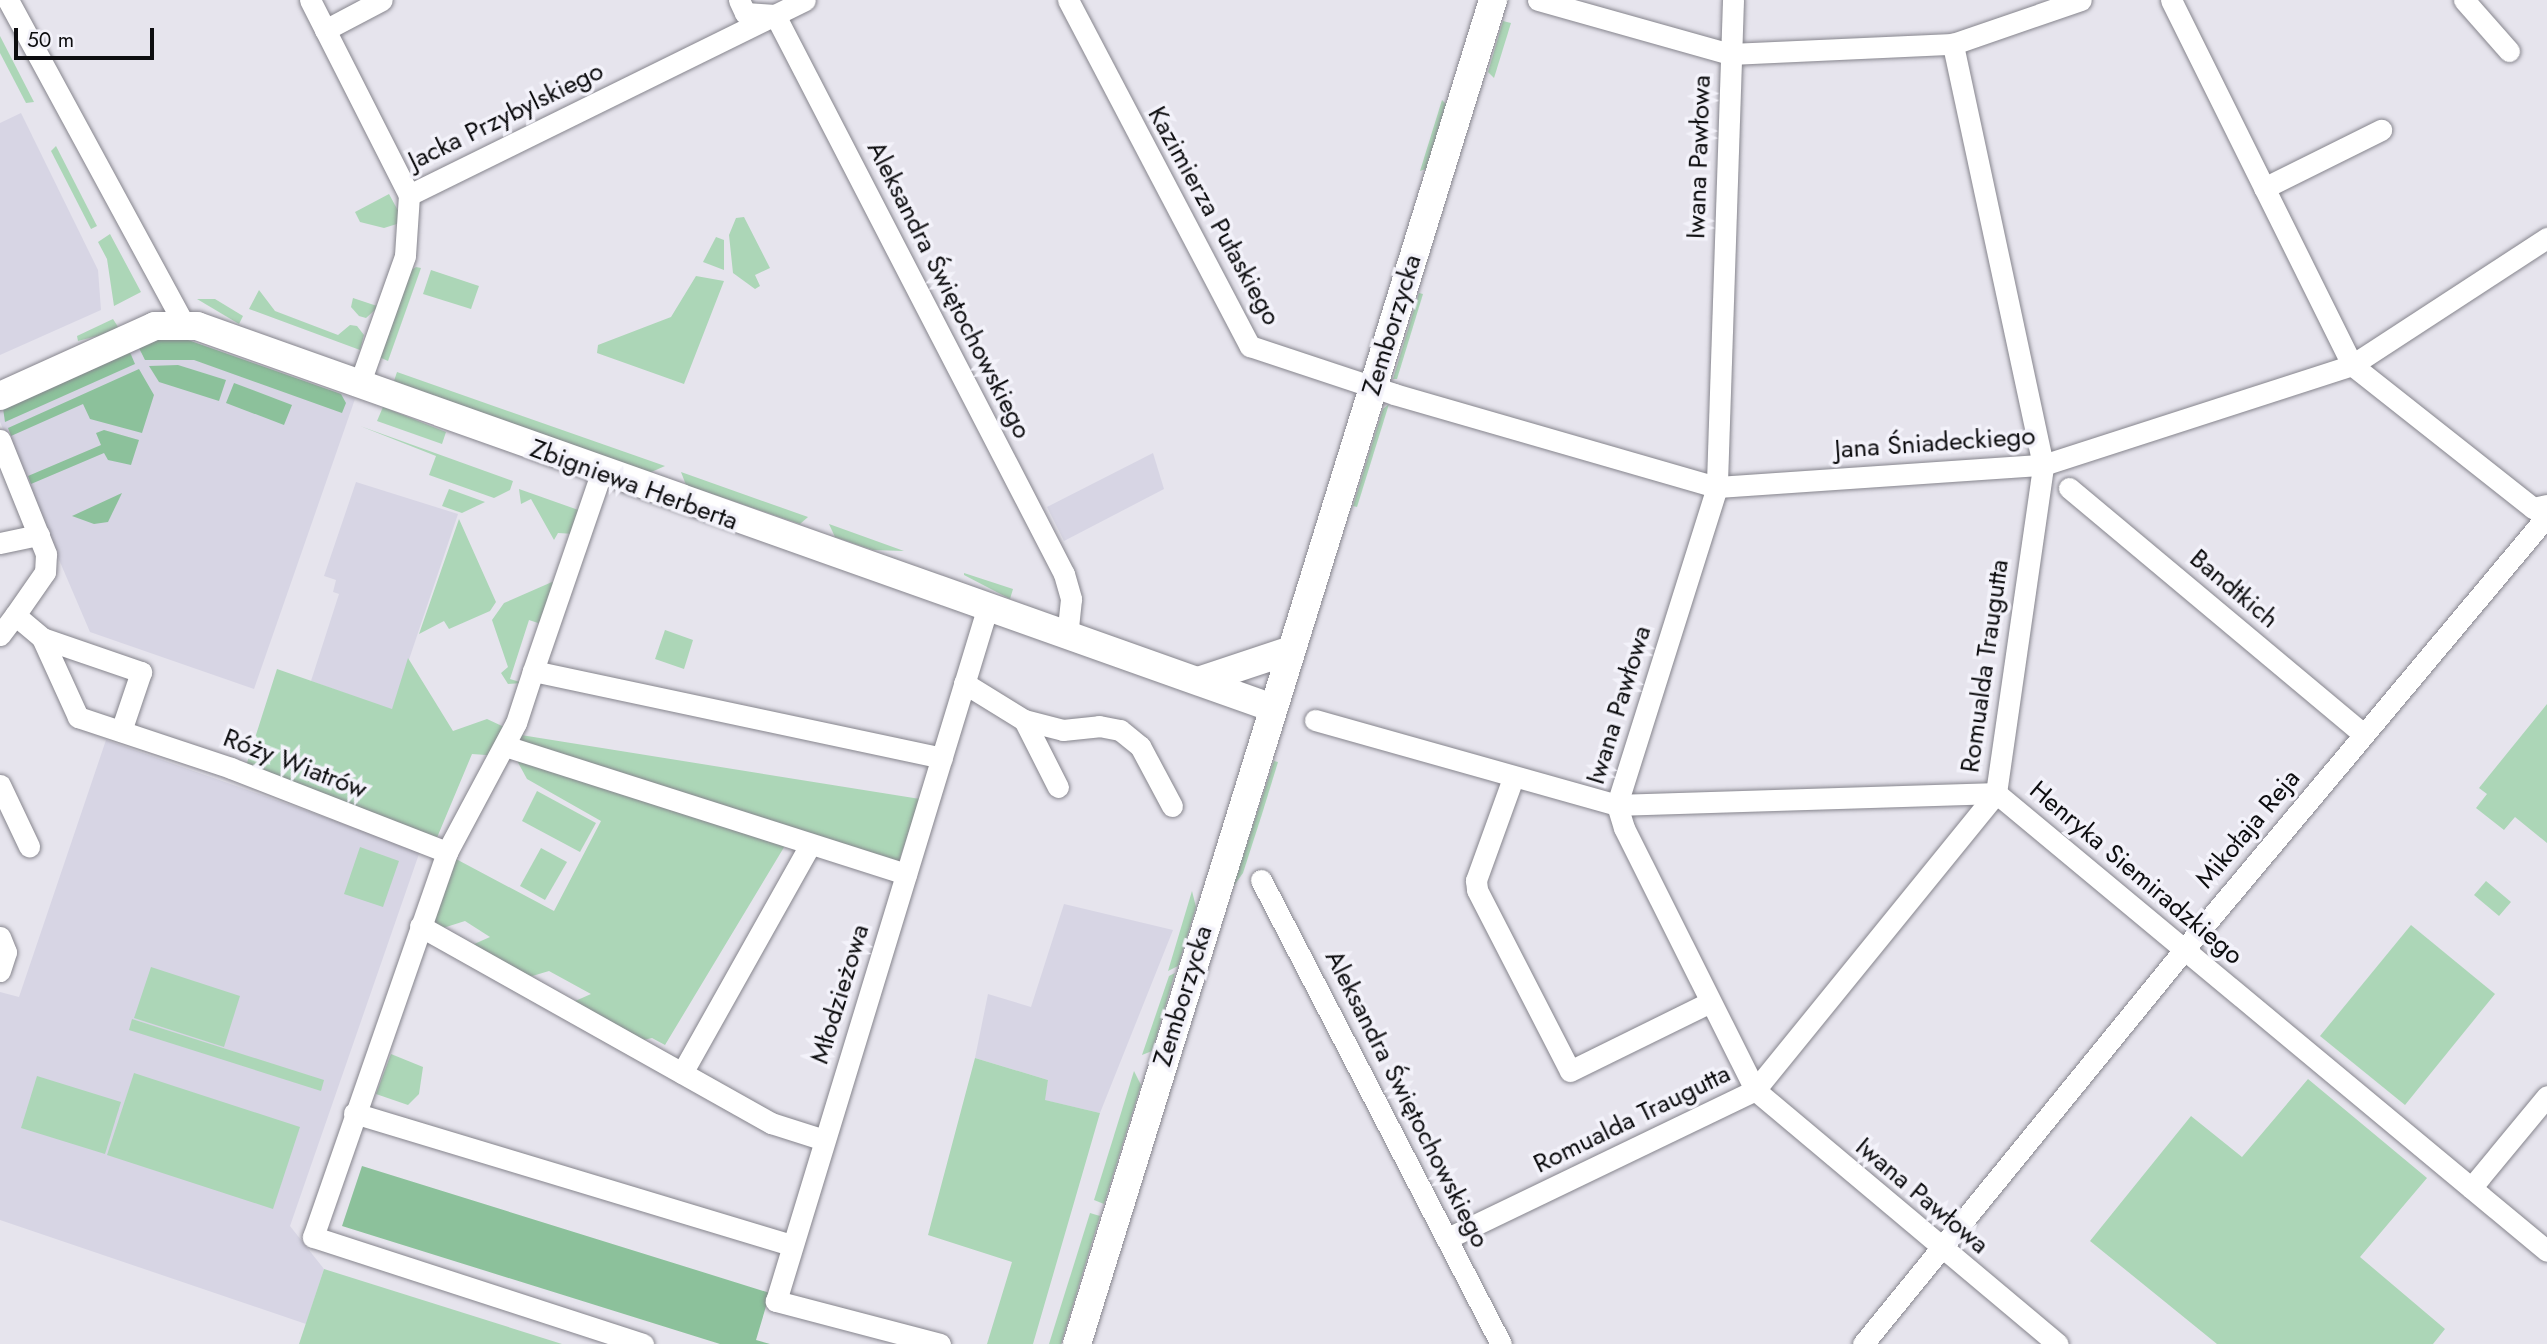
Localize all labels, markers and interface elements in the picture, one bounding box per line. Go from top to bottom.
scale bar [18,14,158,58]
text: 50 m [27,25,74,55]
street label: Jacka Przybylskiego [403,55,609,177]
street label: Iwana Pawłowa [1681,75,1717,239]
street label: Kazimierza Pułaskiego [1141,101,1287,331]
street label: Aleksandra Świętochowskiego [860,136,1038,444]
street label: Zemborzycka [1356,251,1428,399]
street label: Jana Śniadeckiego [1834,420,2036,466]
street label: Zbigniewa Herberta [526,433,742,537]
street label: Bandtkich [2183,543,2285,635]
street label: Romualda Traugutta [1955,557,2015,775]
street label: Iwana Pawłowa [1580,622,1658,788]
street label: Róży Wiatrów [219,722,371,806]
street label: Mikołaja Reja [2189,763,2307,895]
street label: Henryka Siemiradzkiego [2023,775,2249,971]
street label: Młodzieżowa [804,921,876,1067]
street label: Zemborzycka [1147,922,1219,1070]
street label: Aleksandra Świętochowskiego [1318,945,1496,1253]
street label: Romualda Traugutta [1529,1058,1735,1180]
street label: Iwana Pawłowa [1849,1131,1995,1261]

